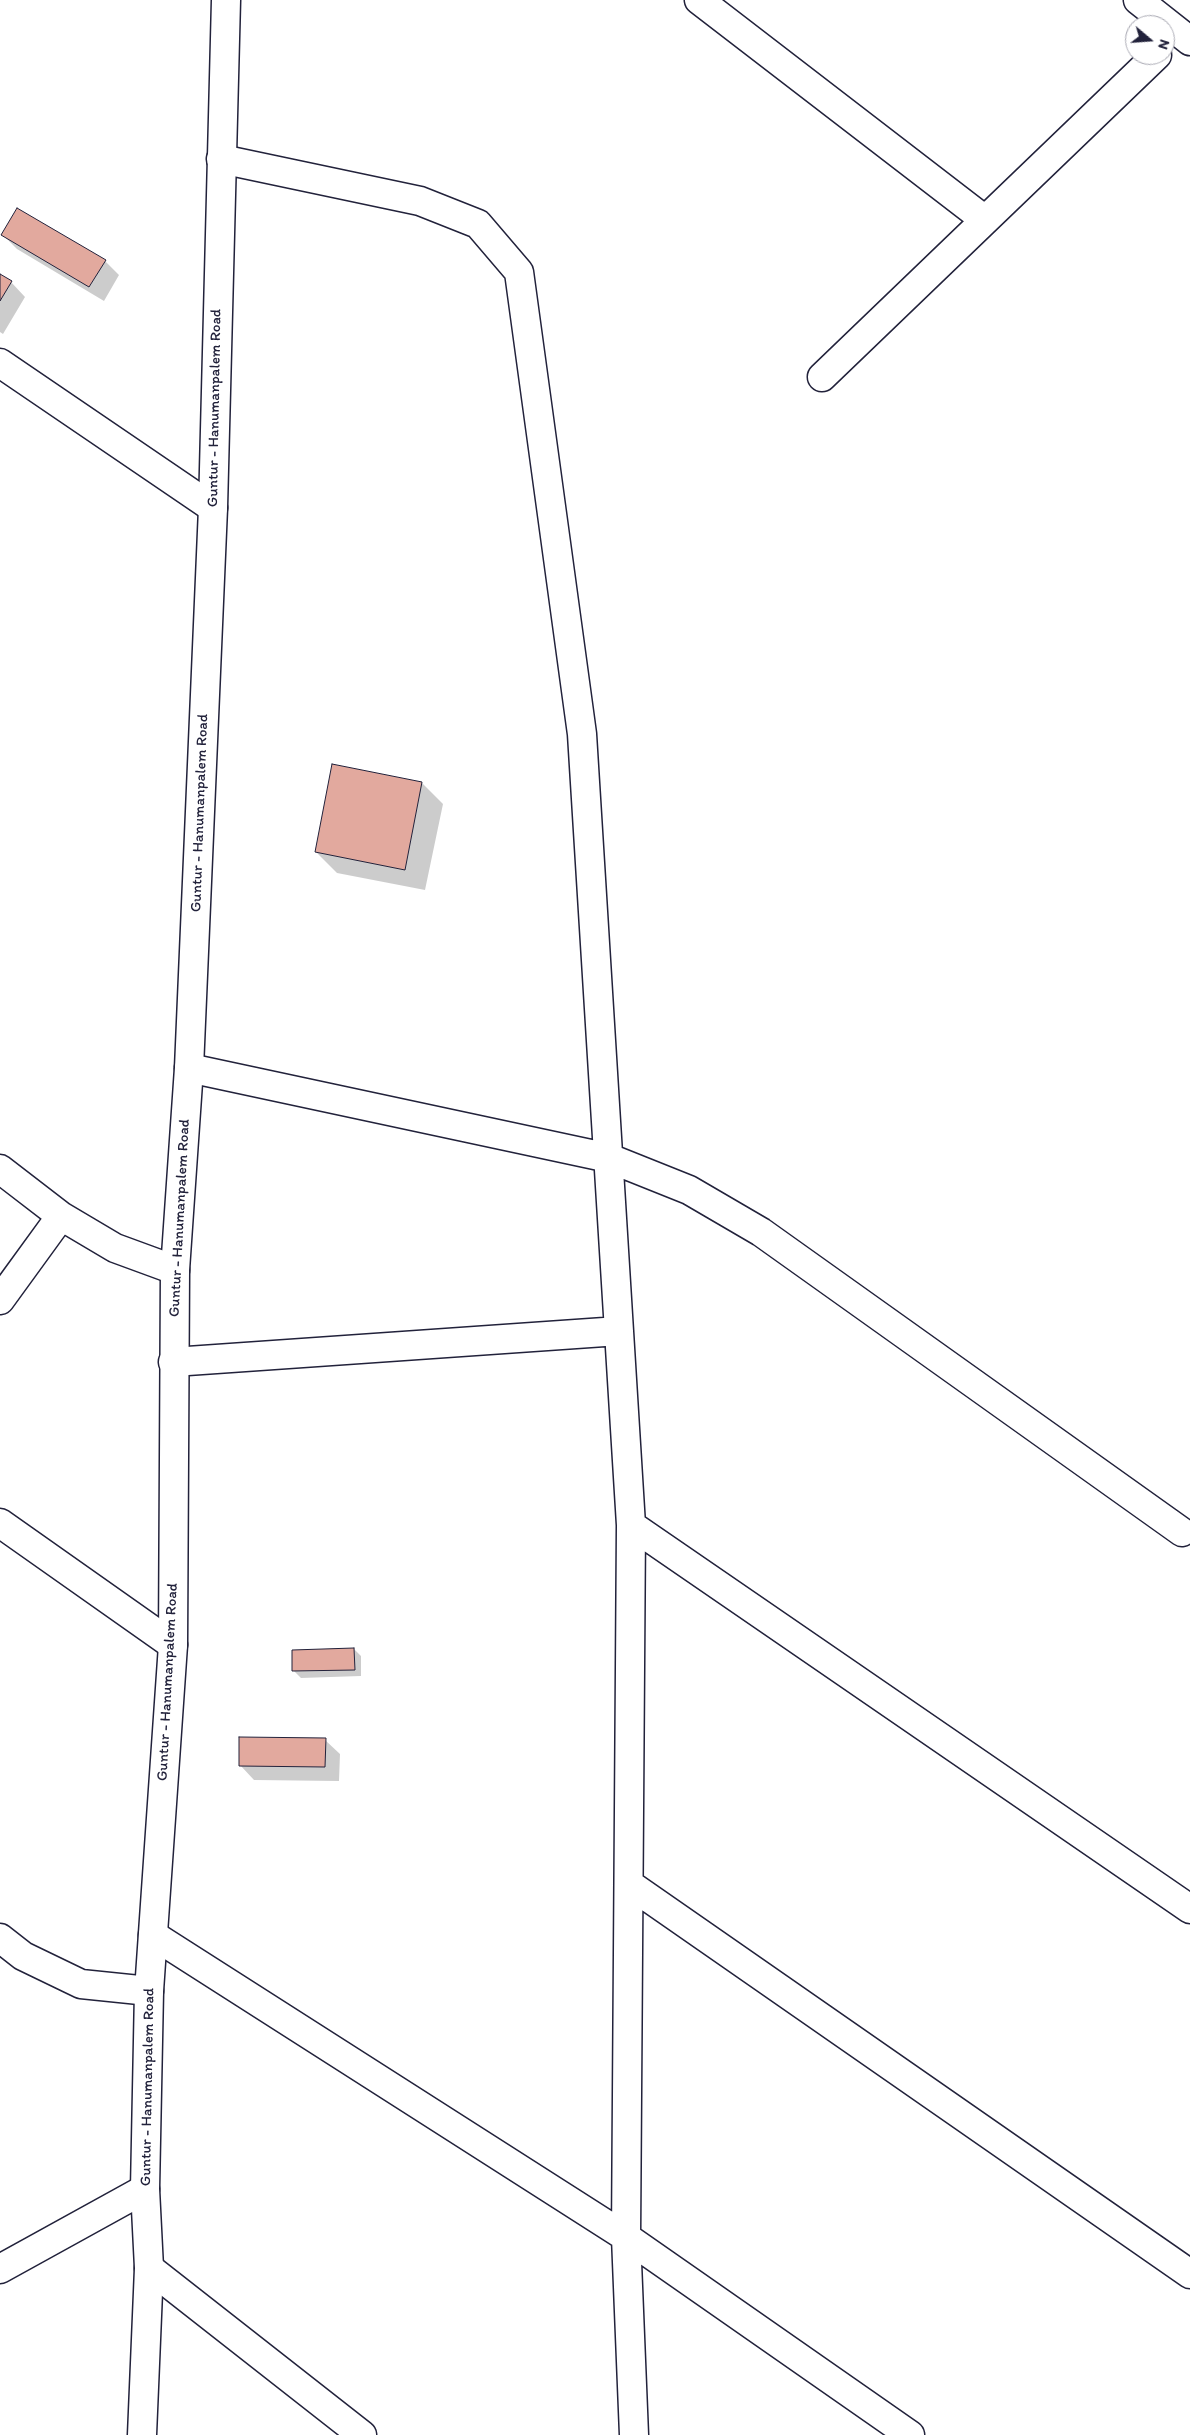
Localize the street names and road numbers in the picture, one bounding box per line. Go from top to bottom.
street label: Guntur - Hanumanpalem Road [204,309,226,507]
street label: Guntur - Hanumanpalem Road [188,714,212,912]
street label: Guntur - Hanumanpalem Road [166,1119,194,1317]
street label: Guntur - Hanumanpalem Road [154,1583,182,1781]
street label: Guntur - Hanumanpalem Road [137,1988,159,2186]

